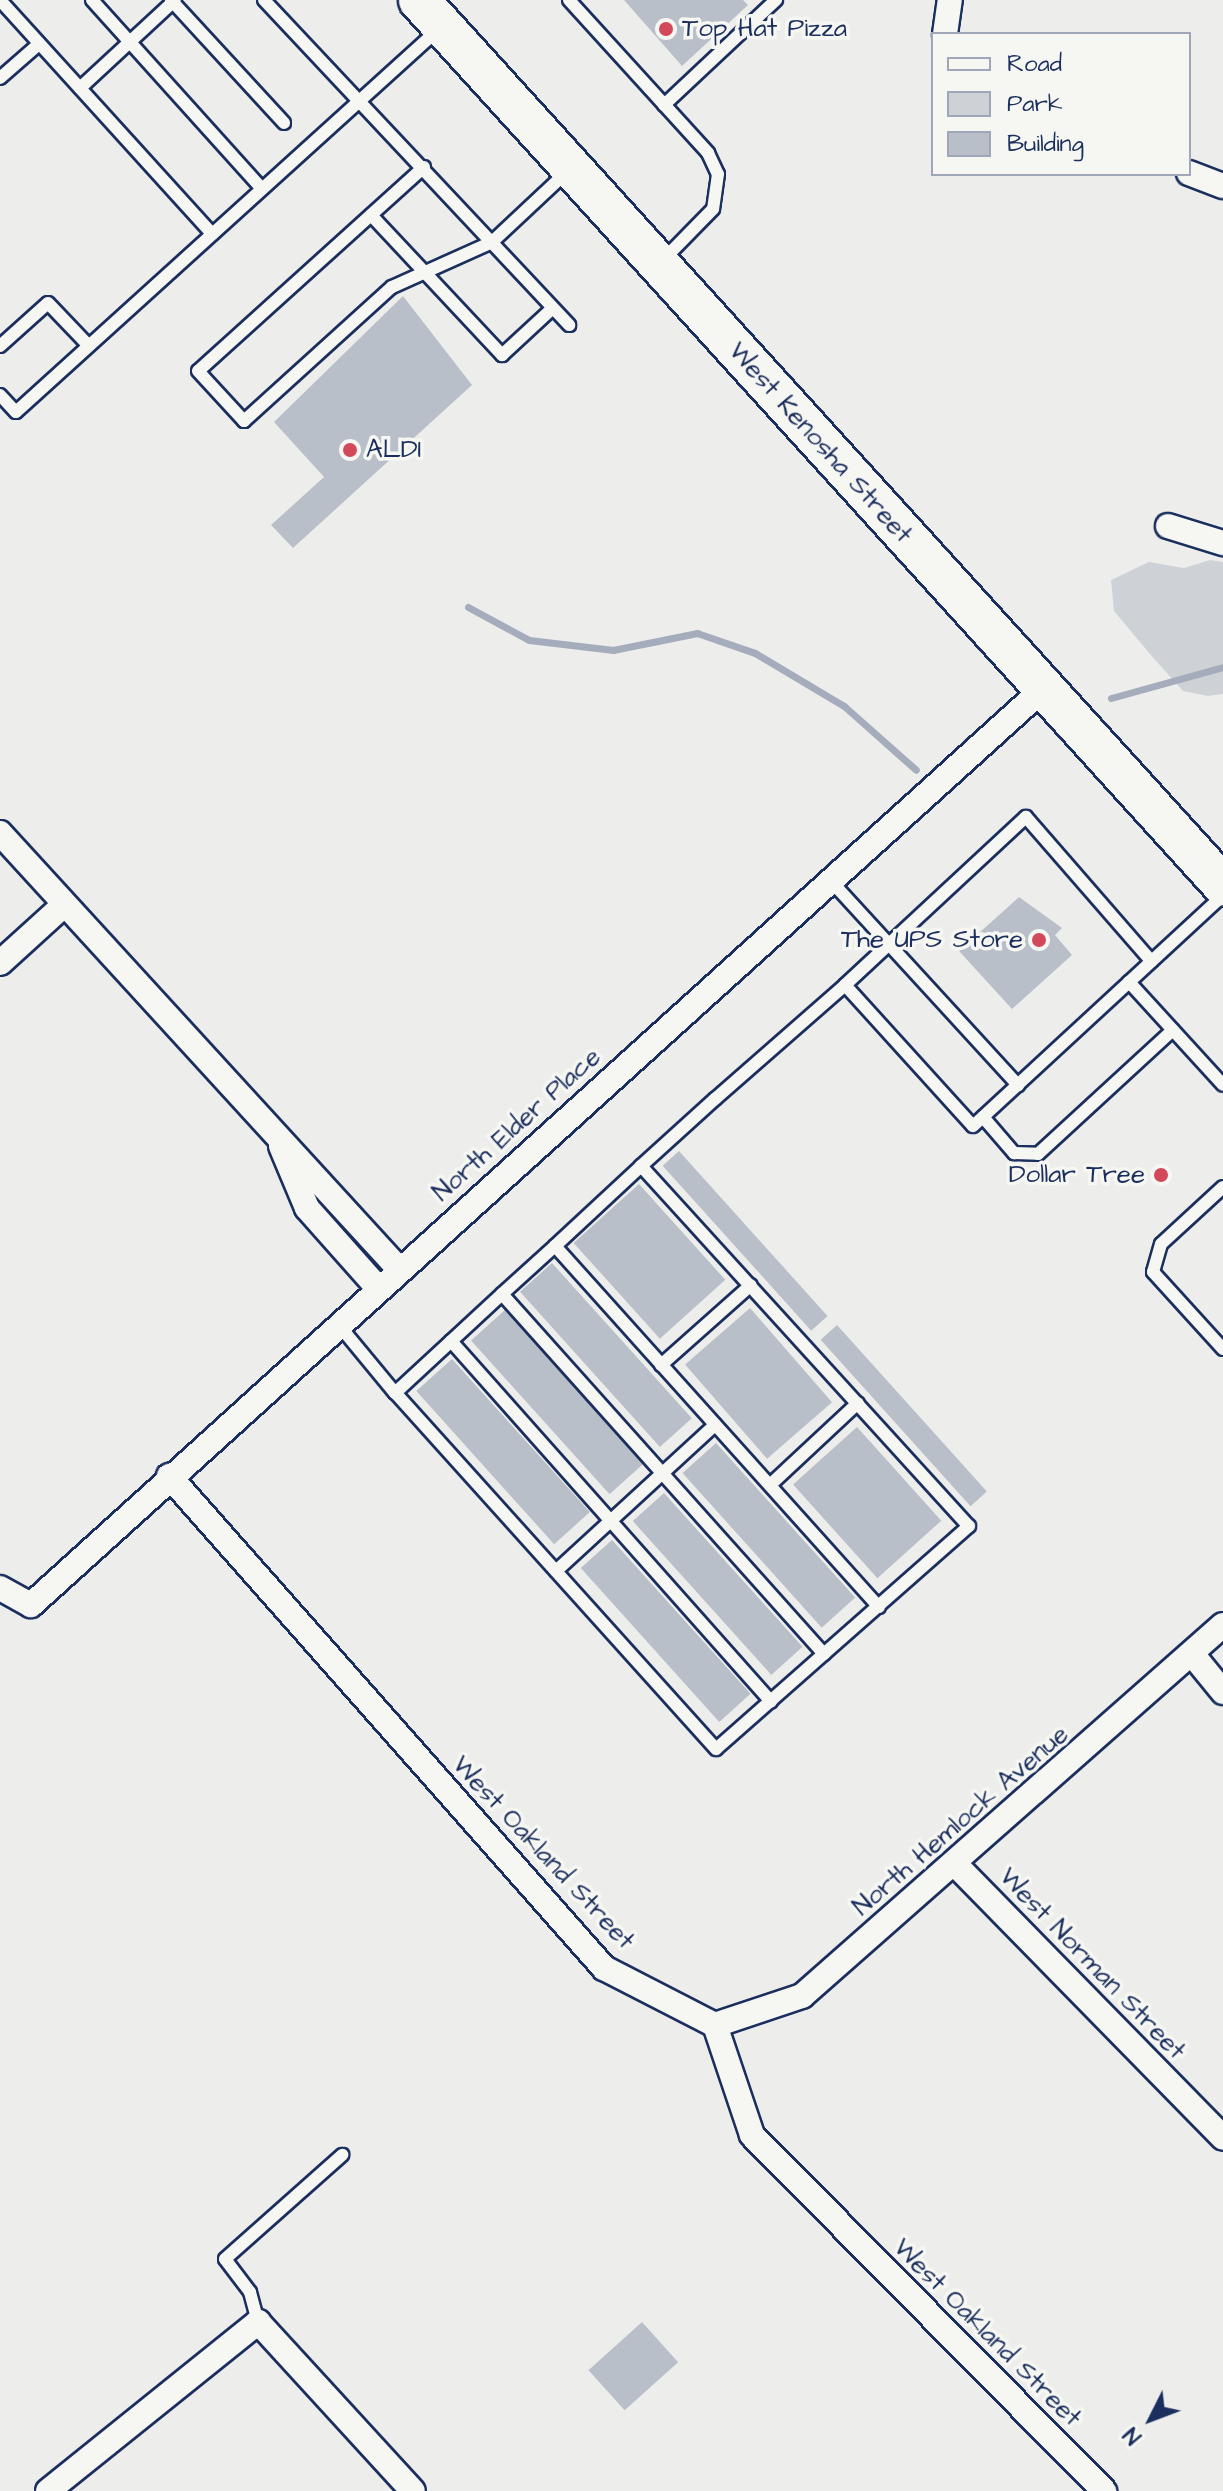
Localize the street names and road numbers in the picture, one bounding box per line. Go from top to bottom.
street label: West Kenosha Street [722,336,918,550]
street label: North Elder Place [427,1041,607,1209]
street label: North Hemlock Avenue [847,1719,1075,1923]
street label: West Oakland Street [445,1750,641,1956]
street label: West Norman Street [992,1862,1192,2066]
street label: West Oakland Street [886,2232,1088,2434]

